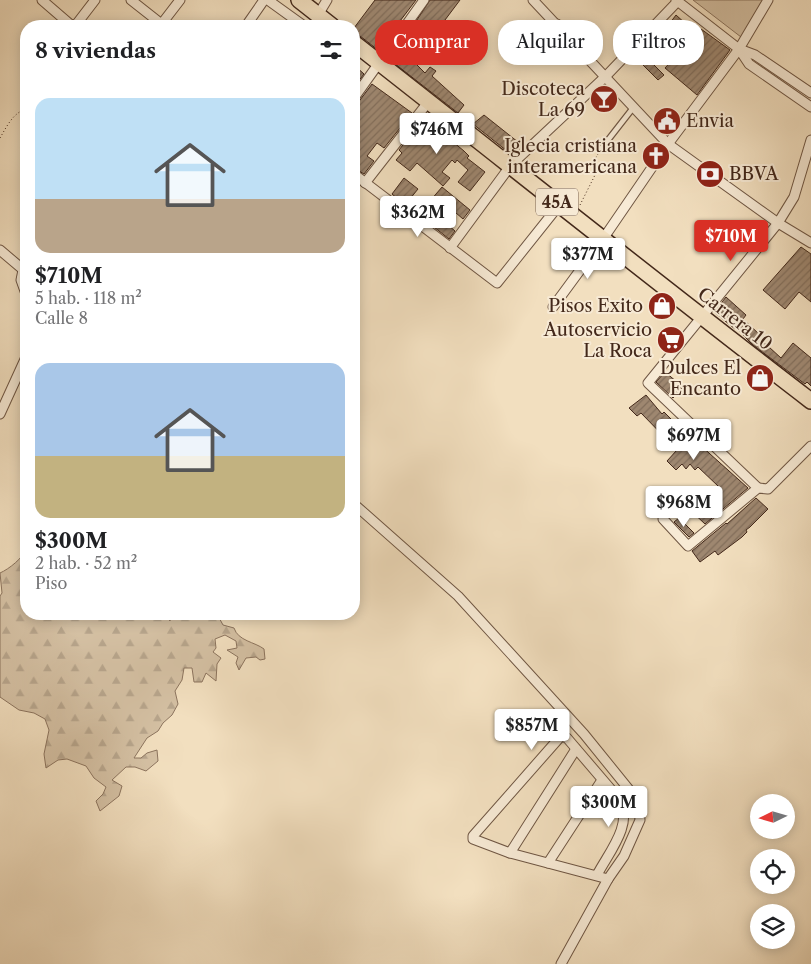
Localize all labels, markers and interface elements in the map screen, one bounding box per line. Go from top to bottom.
chip: Comprar [375,20,488,65]
chip: Alquilar [498,20,603,65]
chip: Filtros [613,20,704,65]
icon: filters [317,36,345,64]
text: 8 viviendas [35,38,156,63]
place label: Discoteca La 69 [501,78,585,121]
bar icon: Discoteca La 69 [589,84,619,114]
public building icon: Envia [652,106,682,136]
place label: Envia [686,110,734,132]
pin: $746M [402,112,472,155]
text: $746M [411,119,463,139]
icon: home [145,130,235,220]
place label: Iglecia cristiana interamericana [504,135,637,178]
church icon: Iglecia cristiana interamericana [641,141,671,171]
bank icon: BBVA [695,159,725,189]
place label: BBVA [729,163,779,185]
road number: 45A [536,188,578,216]
pin: $362M [383,196,453,238]
text: $362M [391,202,445,222]
pin: $710M [696,220,766,262]
text: $710M [705,226,757,246]
pin: $377M [553,238,623,280]
text: $377M [562,244,614,264]
text: $710M [35,263,103,288]
street label: Carrera 10 [693,283,777,355]
text: 5 hab. · 118 m² [35,288,142,308]
shop icon: Pisos Exito [647,291,677,321]
place label: Pisos Exito [548,295,643,317]
text: Calle 8 [35,308,88,328]
place label: Autoservicio La Roca [543,319,652,362]
supermarket icon: Autoservicio La Roca [656,325,686,355]
place label: Dulces El Encanto [660,357,741,400]
shop icon: Dulces El Encanto [745,363,775,393]
icon: home [145,395,235,485]
pin: $697M [659,418,729,461]
text: $697M [667,425,721,445]
pin: $968M [649,486,719,528]
text: $968M [657,492,711,512]
text: $300M [35,528,108,553]
text: 2 hab. · 52 m² [35,553,137,573]
text: Piso [35,573,67,593]
pin: $857M [497,708,567,751]
text: $857M [506,715,558,735]
pin: $300M [574,786,644,828]
text: $300M [581,792,637,812]
north arrow [750,794,795,839]
map controls [750,794,795,949]
button: locate [750,849,795,894]
button: layers [750,904,795,949]

